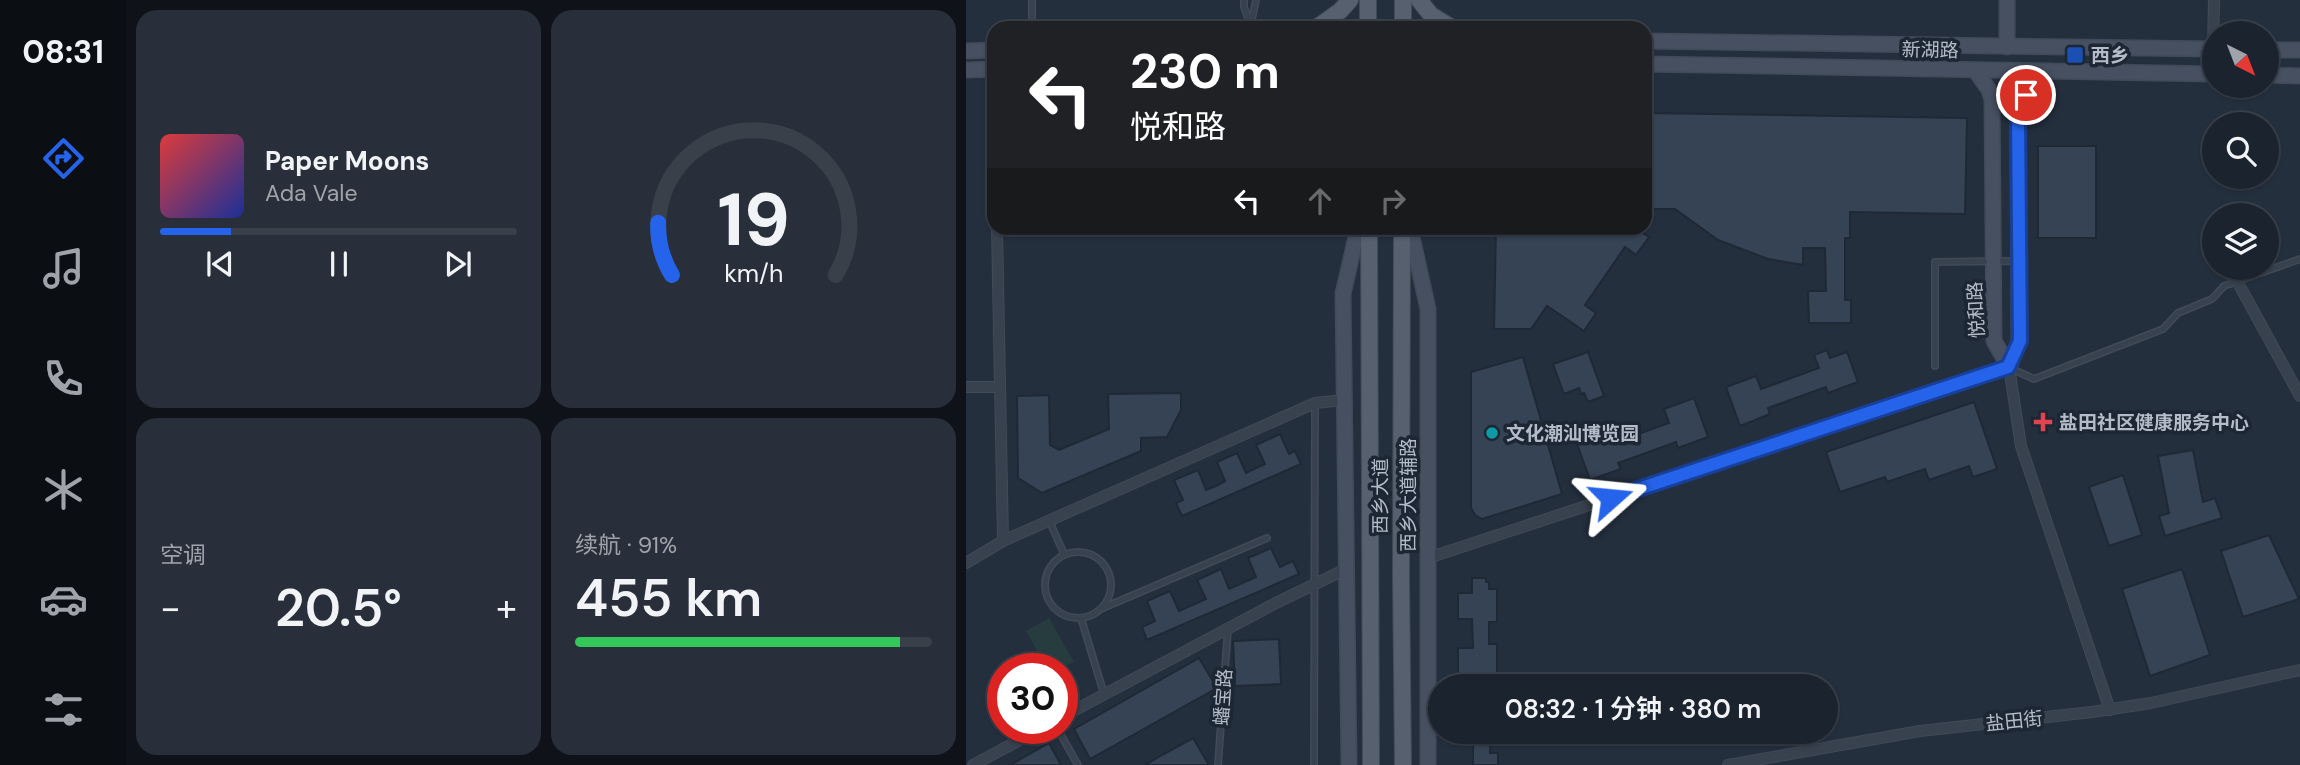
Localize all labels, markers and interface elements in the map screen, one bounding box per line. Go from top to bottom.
north arrow [2202,21,2278,98]
map controls [2202,21,2279,280]
text: 08:31 [22,31,104,73]
street label: 新湖路 [1901,37,1959,63]
text: 230 m [1130,39,1280,103]
place label: 西乡 [2091,43,2129,68]
marker: 西乡 [2065,45,2085,65]
icon: left [1015,49,1106,140]
pin [1996,65,2056,125]
icon: arrive [2007,76,2045,114]
text: 悦和路 [1130,106,1226,148]
button: search [2202,112,2279,189]
icon: directions [39,134,88,183]
text: Paper Moons [265,144,429,178]
text: 19 [717,173,790,268]
text: Ada Vale [265,178,358,208]
icon: left [1228,182,1266,220]
icon: ahead [1301,182,1339,220]
icon: right [1374,182,1412,220]
button: layers [2202,203,2279,280]
icon: music [39,244,88,293]
icon: previous [201,245,239,283]
icon: pause [320,245,358,283]
icon: next [439,245,477,283]
text: km/h [724,257,783,290]
street label: 悦和路 [1962,281,1990,339]
icon: phone [39,354,88,403]
place label: 盐田社区健康服务中心 [2059,410,2249,435]
marker: 盐田社区健康服务中心 [2033,412,2053,432]
place label: 文化潮汕博览园 [1506,421,1639,446]
marker: 文化潮汕博览园 [1484,425,1500,441]
street label: 西乡大道辅路 [1396,438,1421,552]
street label: 西乡大道 [1368,458,1393,534]
position arrow [1574,461,1648,535]
icon: climate [39,465,88,514]
text: 续航 · 91% [575,530,677,560]
text: 空调 [160,540,206,570]
text: 455 km [575,564,762,632]
text: 20.5° [275,574,402,642]
icon: car [39,575,88,624]
text: − [160,583,181,633]
text: + [496,583,517,633]
speed limit sign: 30 [987,653,1078,744]
street label: 蟠宝路 [1209,668,1237,726]
icon: filters [39,685,88,734]
text: 08:32 · 1 分钟 · 380 m [1505,692,1761,726]
street label: 盐田街 [1984,706,2044,736]

